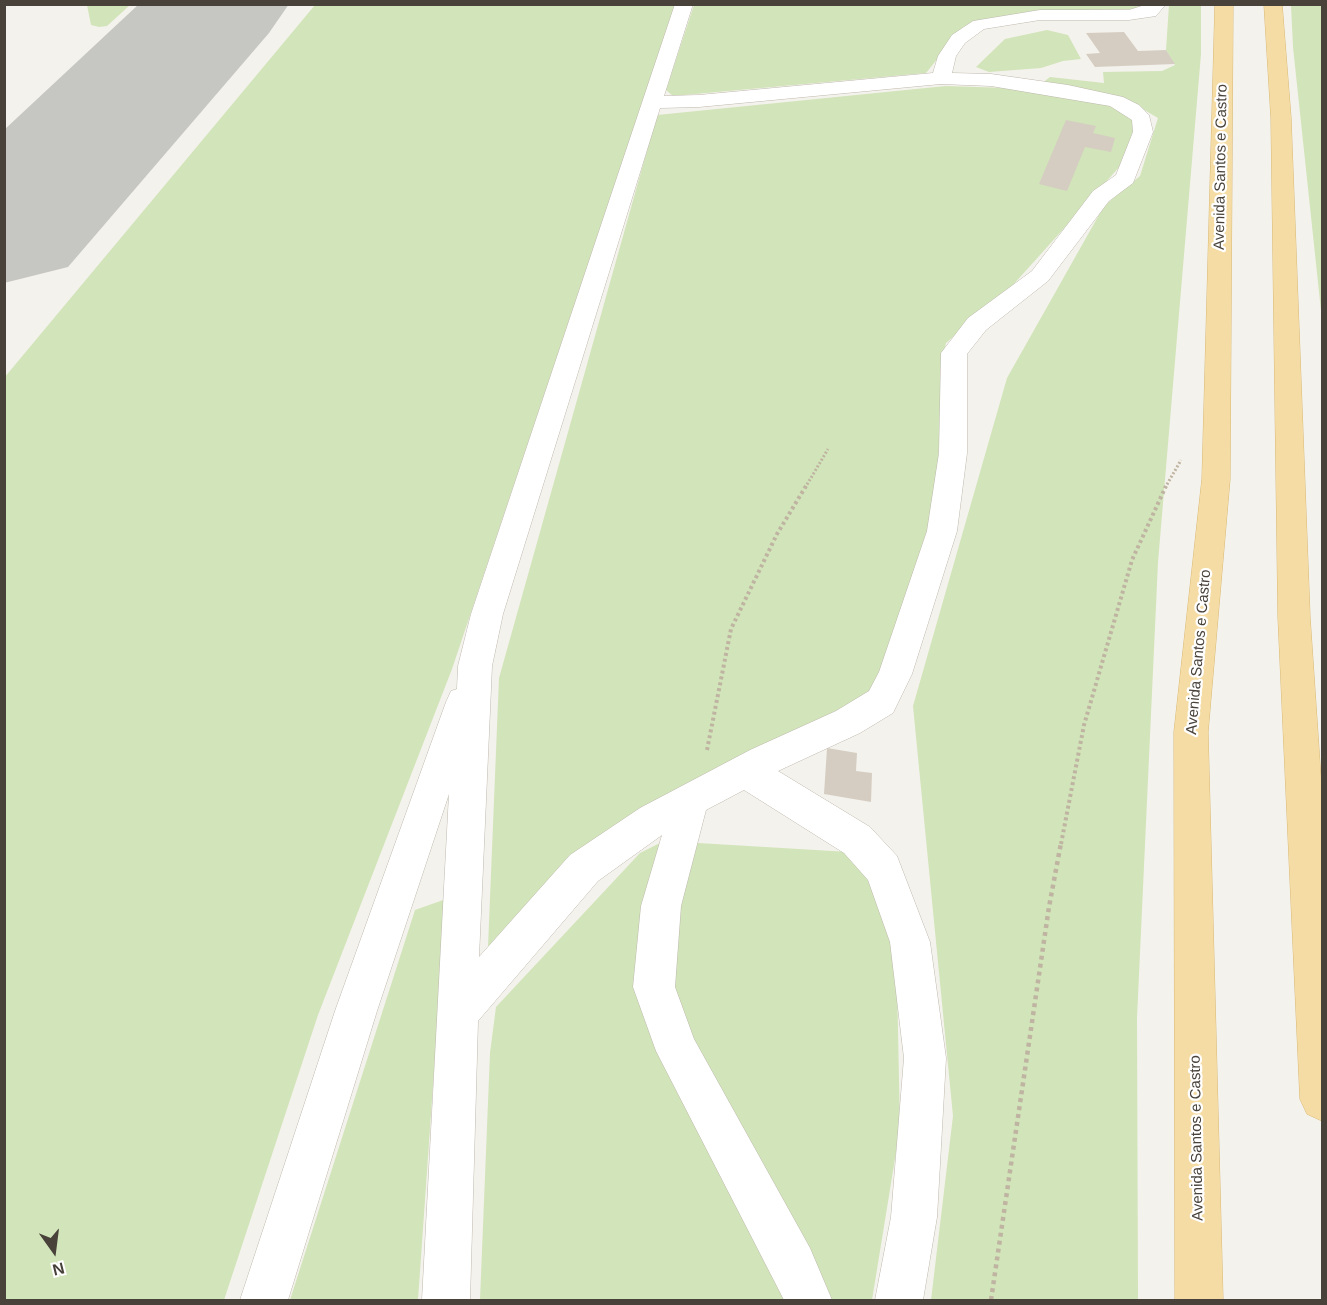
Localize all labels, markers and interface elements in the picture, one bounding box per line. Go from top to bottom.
street label: Avenida Santos e Castro [1211,84,1231,250]
street label: Avenida Santos e Castro [1183,569,1215,735]
street label: Avenida Santos e Castro [1187,1055,1207,1221]
north arrow [24,1221,84,1281]
text: N [51,1259,66,1279]

